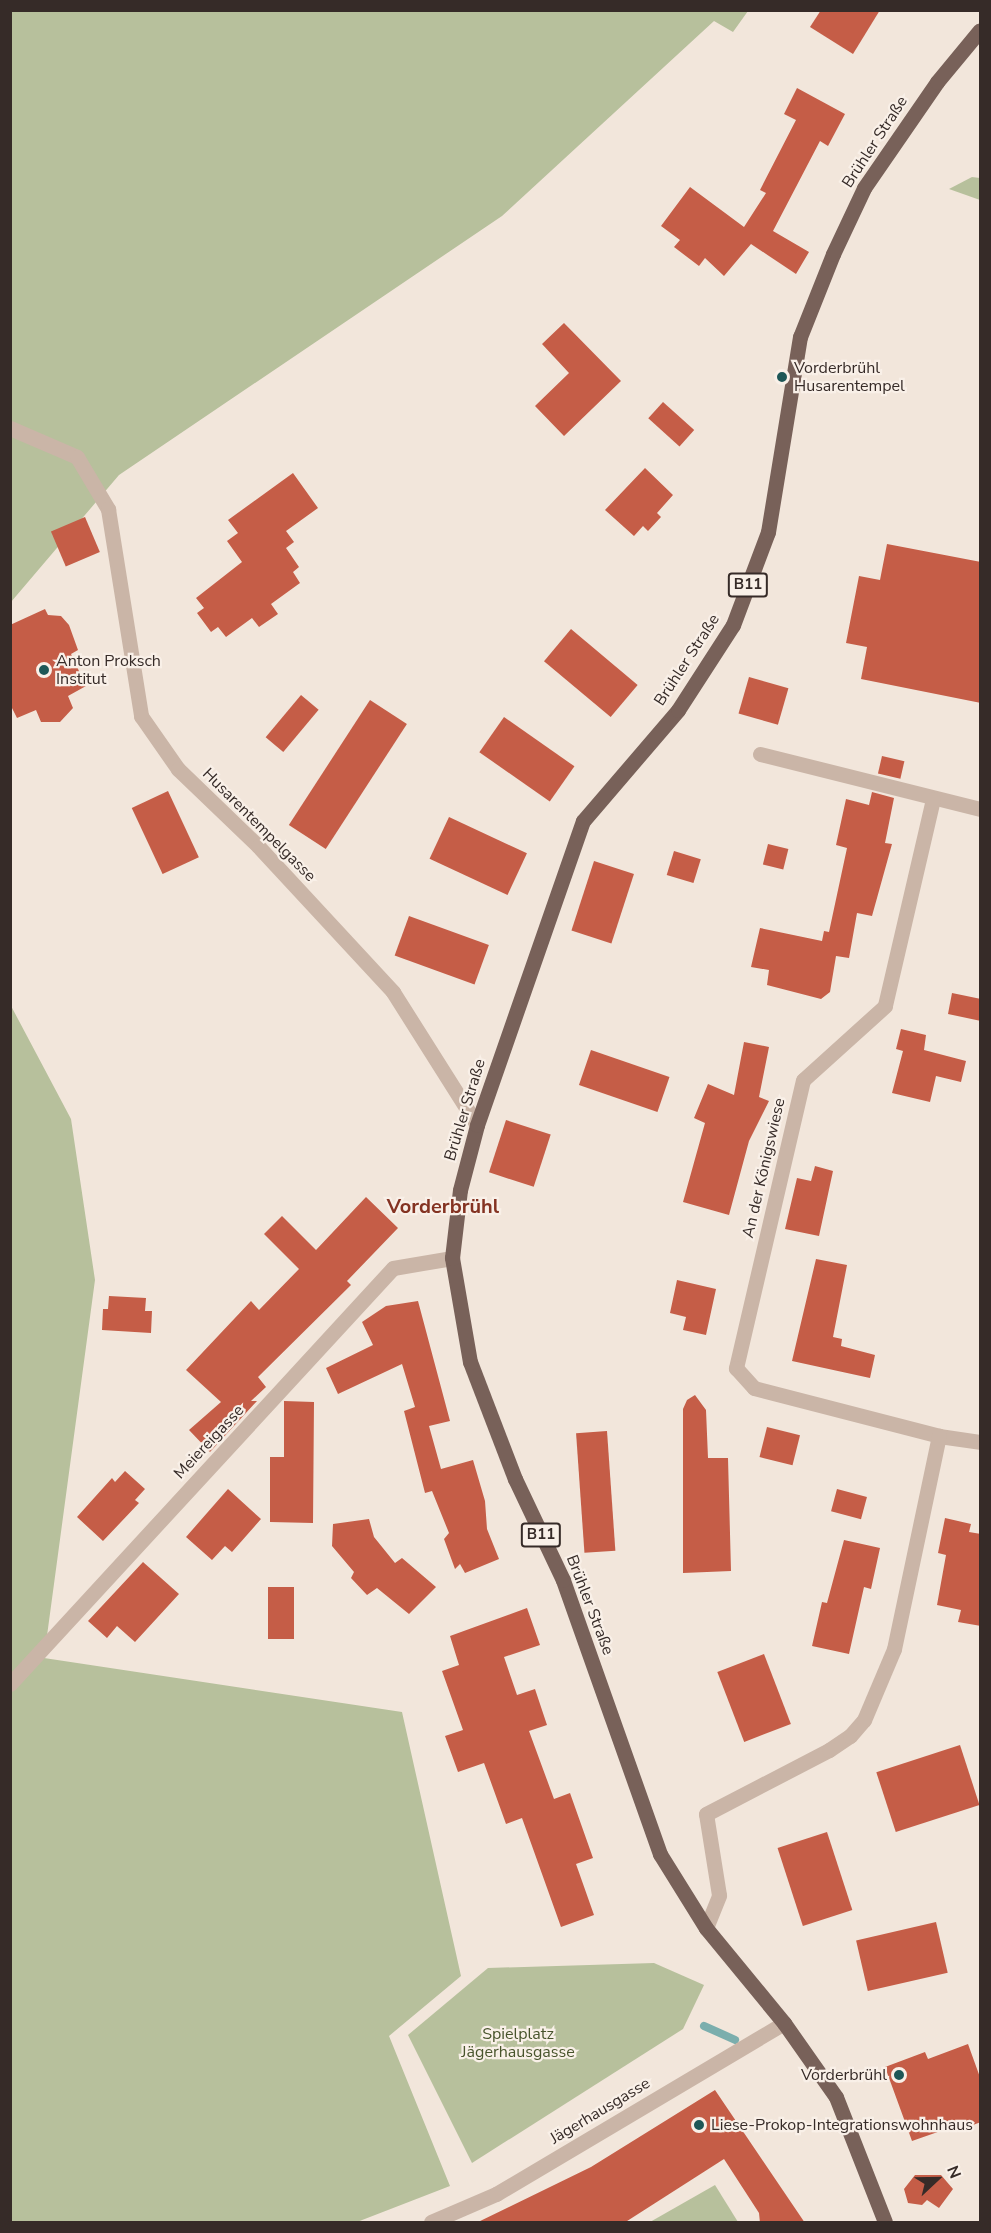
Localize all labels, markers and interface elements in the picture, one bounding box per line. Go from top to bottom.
street label: Brühler Straße [838,93,912,191]
place label: Vorderbrühl Husarentempel [794,358,905,396]
marker: Vorderbrühl Husarentempel [775,370,789,384]
road number: B11 [727,573,769,597]
street label: Brühler Straße [650,611,724,709]
place label: Anton Proksch Institut [56,651,161,689]
marker: Anton Proksch Institut [37,663,51,677]
street label: Husarentempelgasse [198,764,320,886]
street label: Brühler Straße [440,1057,490,1163]
street label: An der Königswiese [739,1096,789,1240]
district label: Vorderbrühl [387,1194,499,1218]
street label: Meiereigasse [170,1401,248,1483]
road number: B11 [520,1523,562,1547]
street label: Brühler Straße [562,1552,618,1658]
park label: Spielplatz Jägerhausgasse [461,2024,575,2062]
place label: Vorderbrühl [801,2065,887,2085]
marker: Vorderbrühl [892,2068,906,2082]
street label: Jägerhausgasse [547,2074,653,2148]
place label: Liese-Prokop-Integrationswohnhaus [711,2115,973,2135]
marker: Liese-Prokop-Integrationswohnhaus [692,2118,706,2132]
north arrow [907,2149,967,2209]
text: N [941,2163,966,2182]

